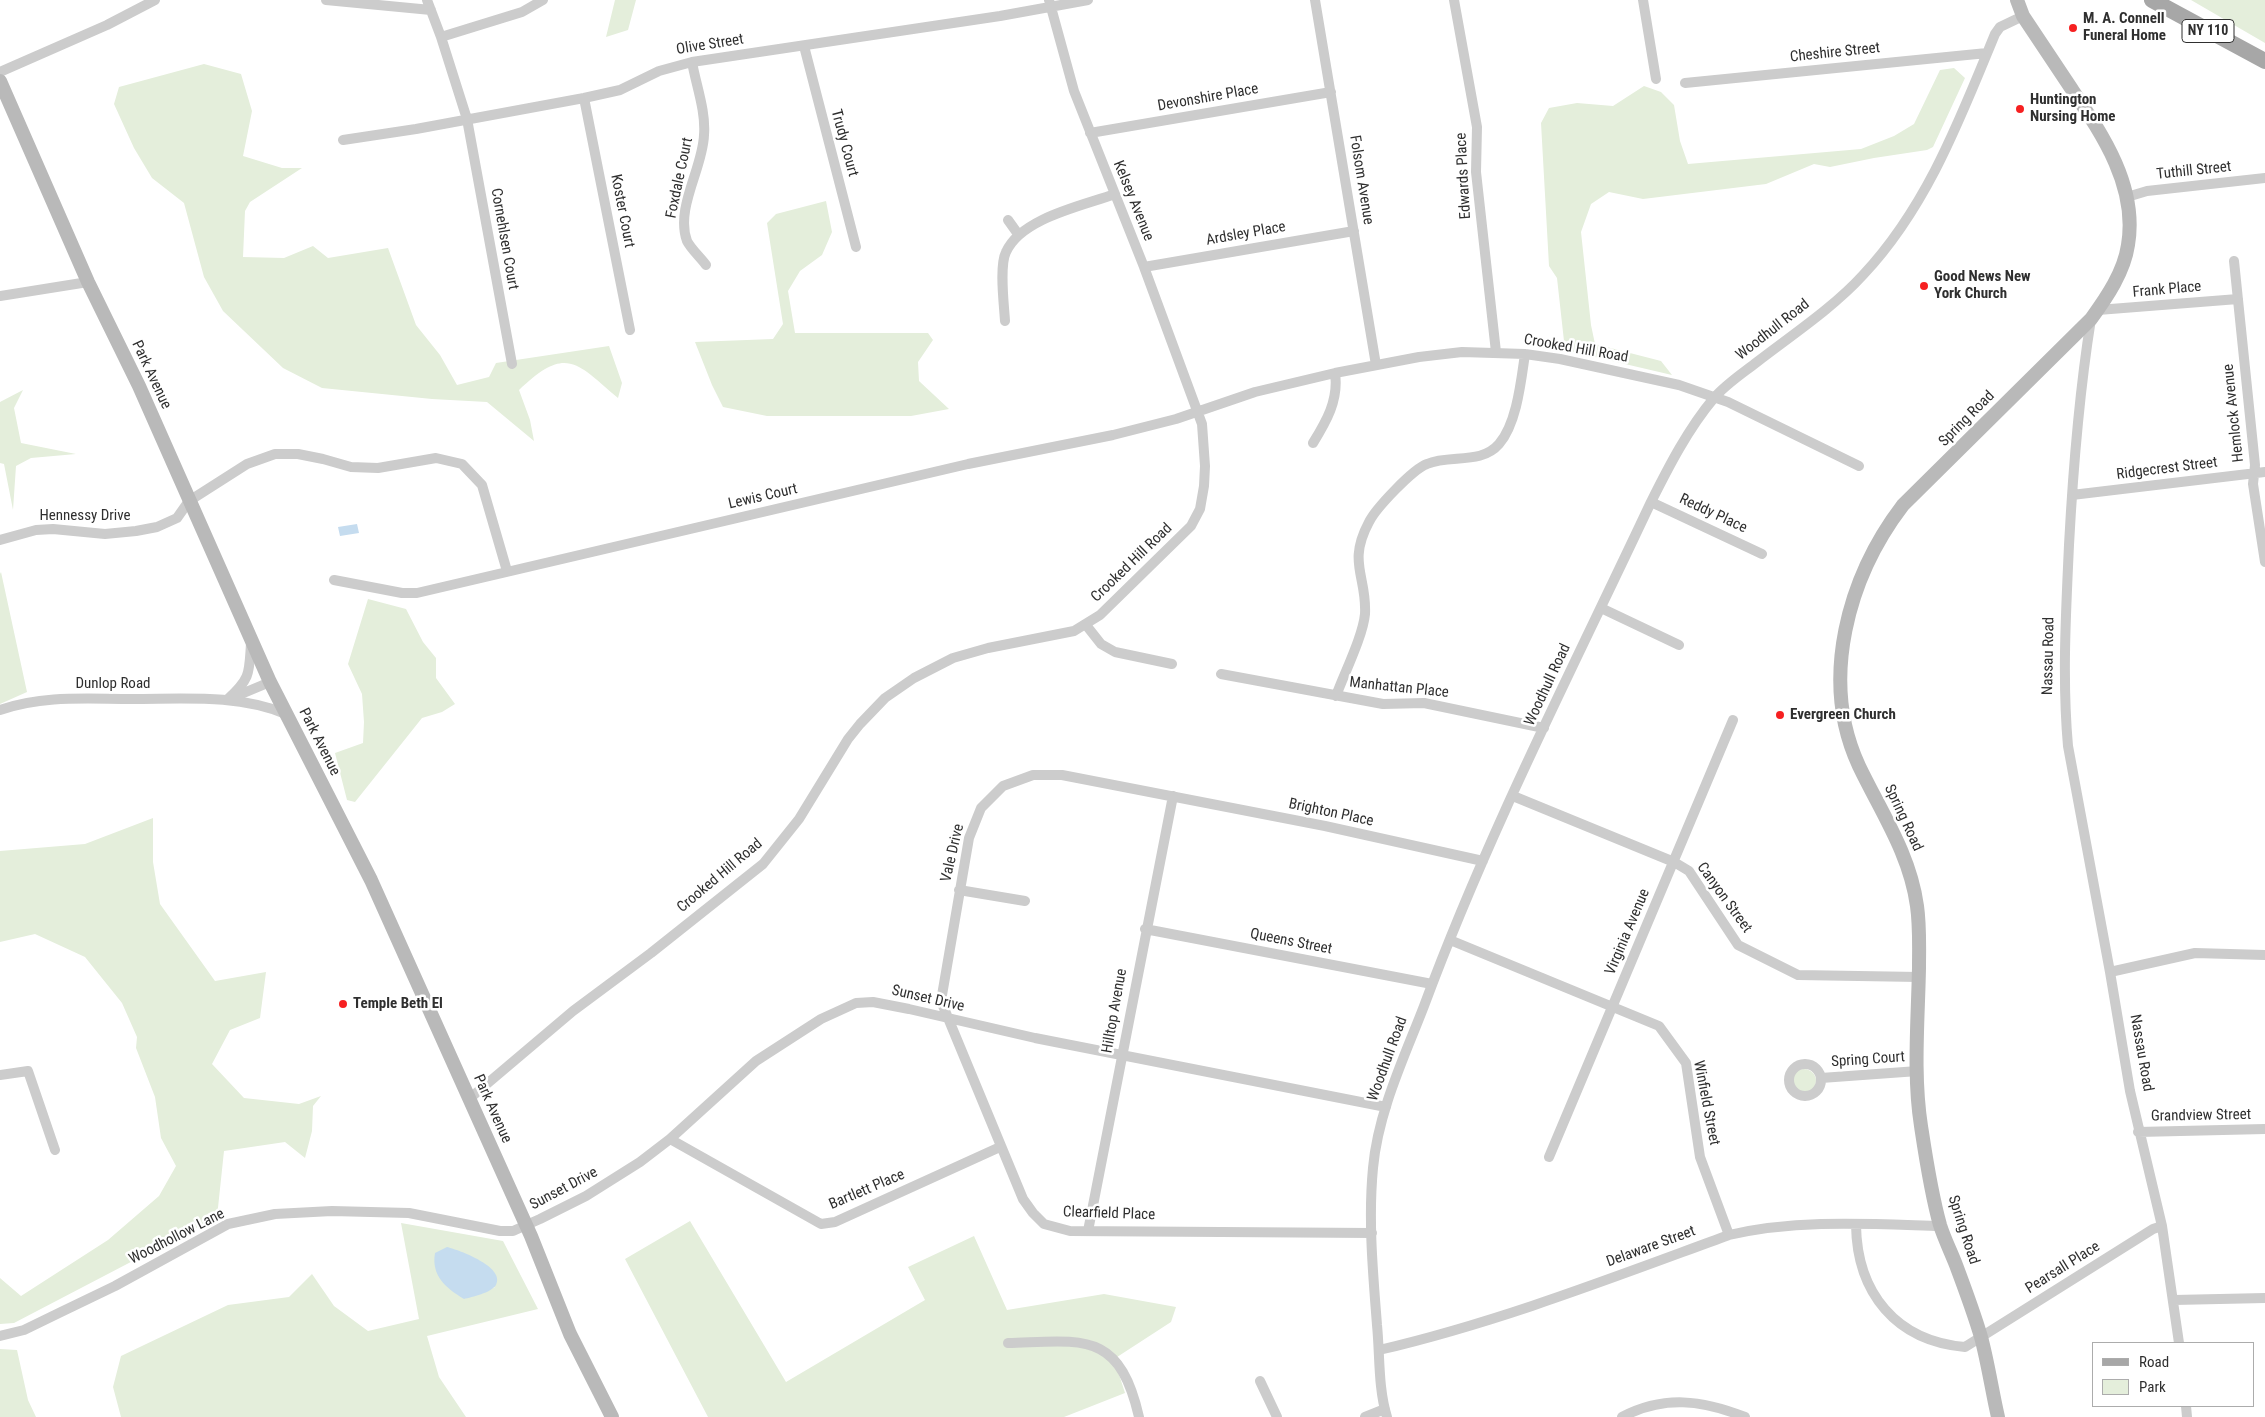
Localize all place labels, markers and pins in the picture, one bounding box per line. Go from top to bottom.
place label: M. A. Connell Funeral Home [2083,10,2166,45]
marker: M. A. Connell Funeral Home [2067,22,2079,34]
place label: Huntington Nursing Home [2030,91,2115,126]
marker: Huntington Nursing Home [2014,103,2026,115]
place label: Good News New York Church [1934,268,2031,303]
marker: Good News New York Church [1918,280,1930,292]
place label: Evergreen Church [1790,706,1896,724]
marker: Evergreen Church [1774,709,1786,721]
place label: Temple Beth El [353,995,443,1013]
marker: Temple Beth El [337,998,349,1010]

